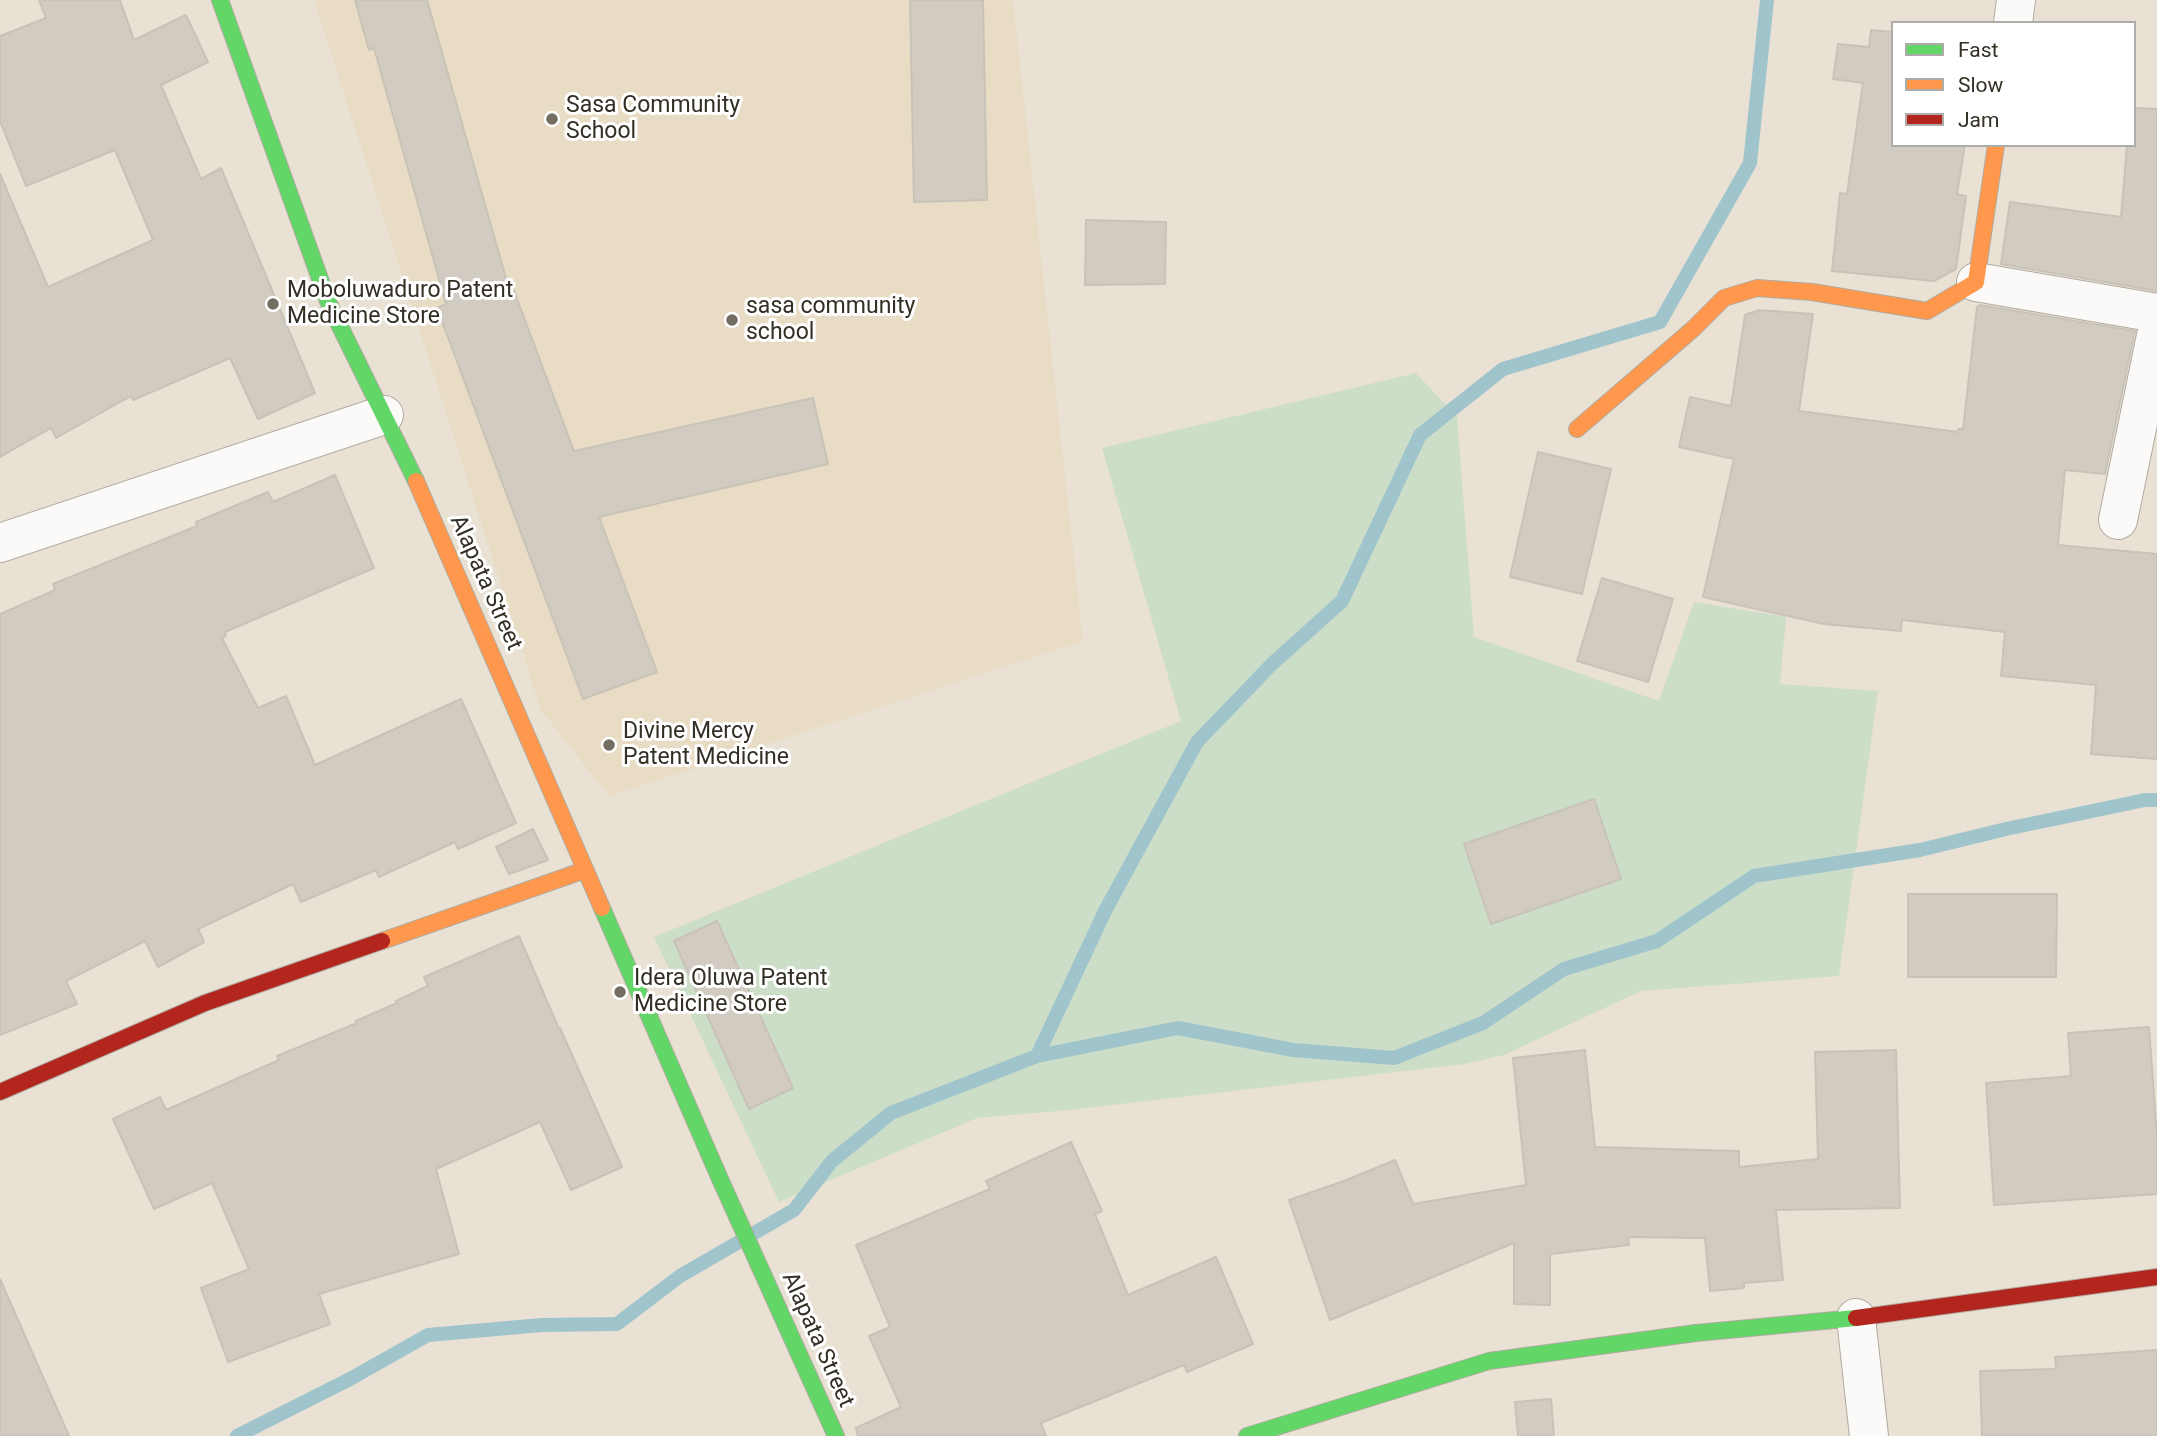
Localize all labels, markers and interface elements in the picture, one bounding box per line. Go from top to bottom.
legend [1891,21,2136,147]
text: Fast [1958,38,1998,62]
text: Slow [1958,73,2003,97]
place label: Sasa Community School [566,92,740,146]
text: Jam [1958,108,1999,132]
marker: Sasa Community School [544,111,560,127]
place label: Moboluwaduro Patent Medicine Store [287,277,513,331]
place label: sasa community school [746,293,915,347]
marker: Moboluwaduro Patent Medicine Store [265,296,281,312]
marker: sasa community school [724,312,740,328]
street label: Alapata Street [443,511,527,655]
place label: Divine Mercy Patent Medicine [623,718,789,772]
marker: Divine Mercy Patent Medicine [601,737,617,753]
place label: Idera Oluwa Patent Medicine Store [634,965,827,1019]
marker: Idera Oluwa Patent Medicine Store [612,984,628,1000]
street label: Alapata Street [775,1268,859,1412]

